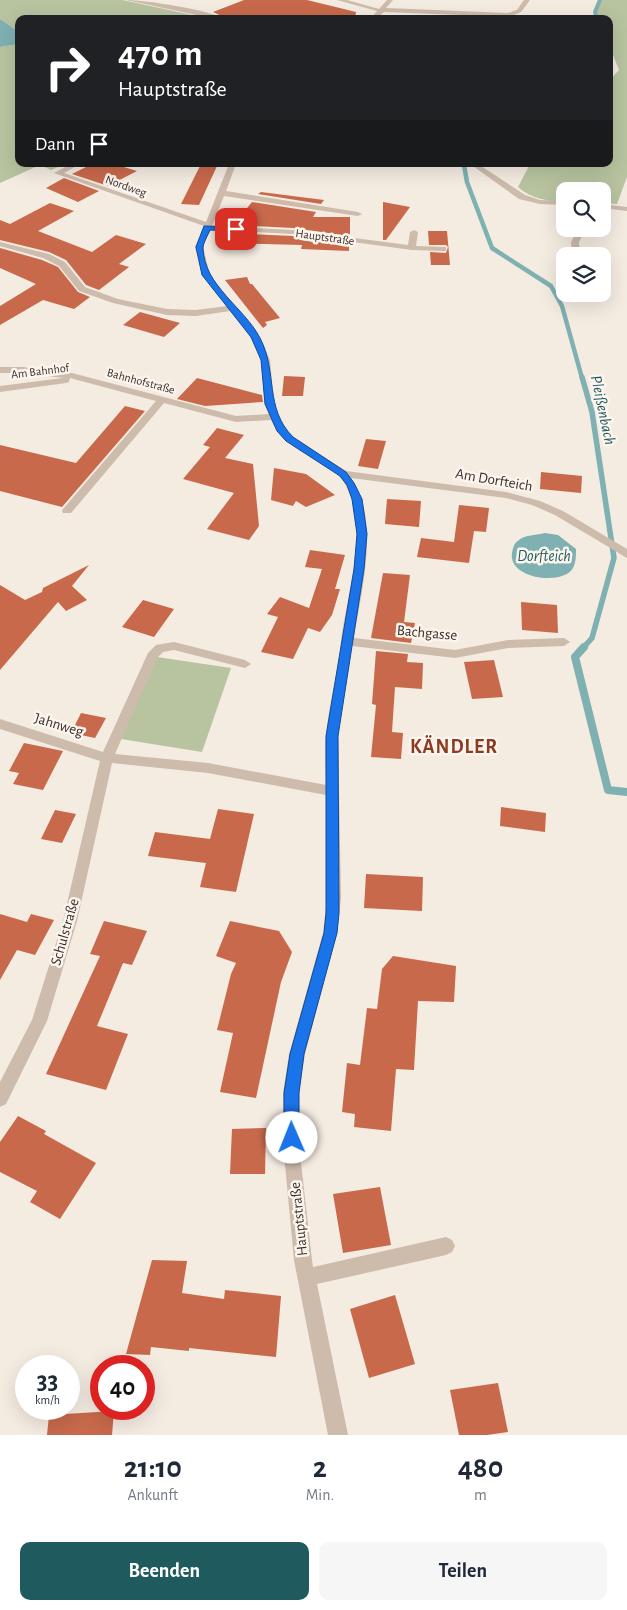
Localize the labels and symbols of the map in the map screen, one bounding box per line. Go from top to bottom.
street label: Nordweg [104,173,148,199]
pin [215,208,257,250]
street label: Hauptstraße [295,227,355,247]
street label: Am Bahnhof [10,361,71,381]
street label: Bahnhofstraße [106,366,176,396]
water label: Pleißenbach [588,374,618,446]
street label: Am Dorfteich [454,466,534,494]
water label: Dorfteich [517,548,571,564]
street label: Bachgasse [396,623,458,643]
street label: Jahnweg [33,710,86,740]
district label: KÄNDLER [410,735,498,757]
street label: Schulstraße [48,897,82,967]
position arrow [265,1111,317,1163]
street label: Hauptstraße [288,1181,310,1257]
speed limit sign: 40 [90,1355,155,1420]

